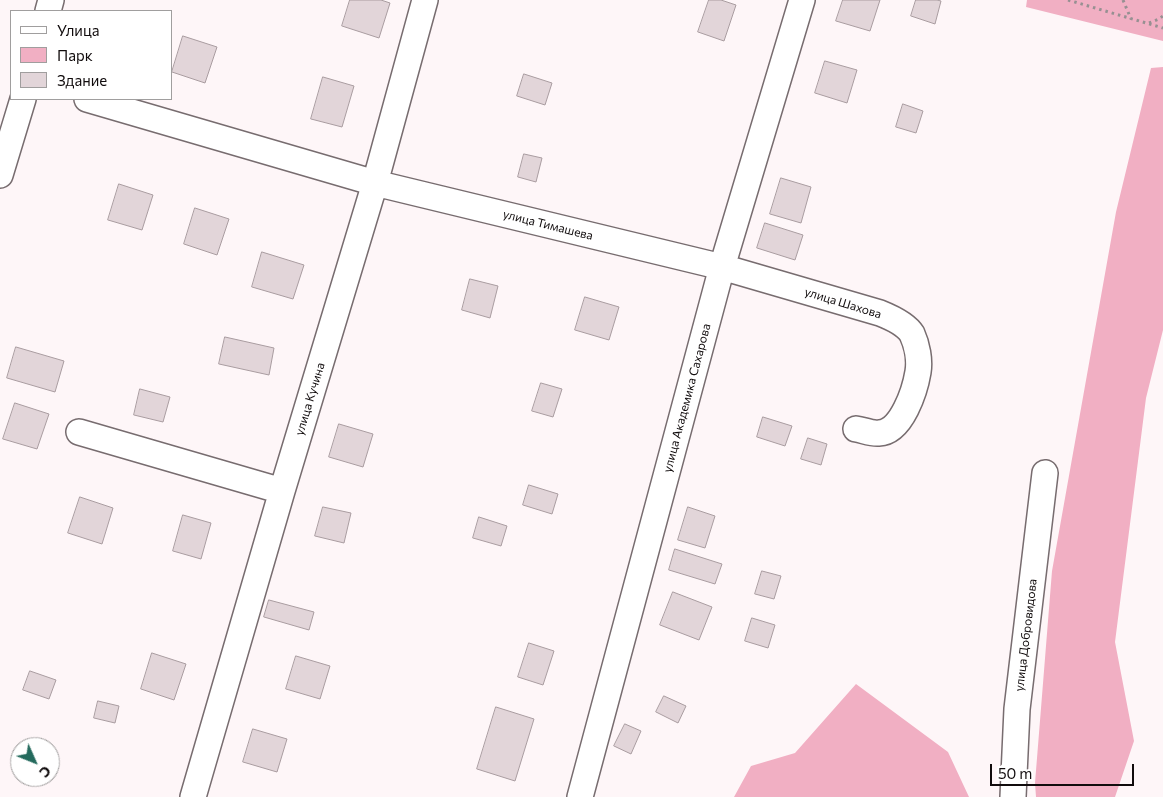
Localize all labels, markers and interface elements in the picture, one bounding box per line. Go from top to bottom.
legend [10,10,172,100]
text: Улица [57,21,99,39]
text: Парк [57,46,93,64]
text: Здание [57,71,107,89]
street label: улица Тимашева [501,207,595,243]
street label: улица Шахова [803,284,883,322]
street label: улица Академика Сахарова [660,322,714,474]
street label: улица Кучина [292,361,328,437]
street label: улица Добровидова [1012,578,1040,692]
north arrow [10,737,60,787]
scale bar [993,754,1137,786]
text: С [36,763,55,781]
text: 50 m [998,764,1032,782]

